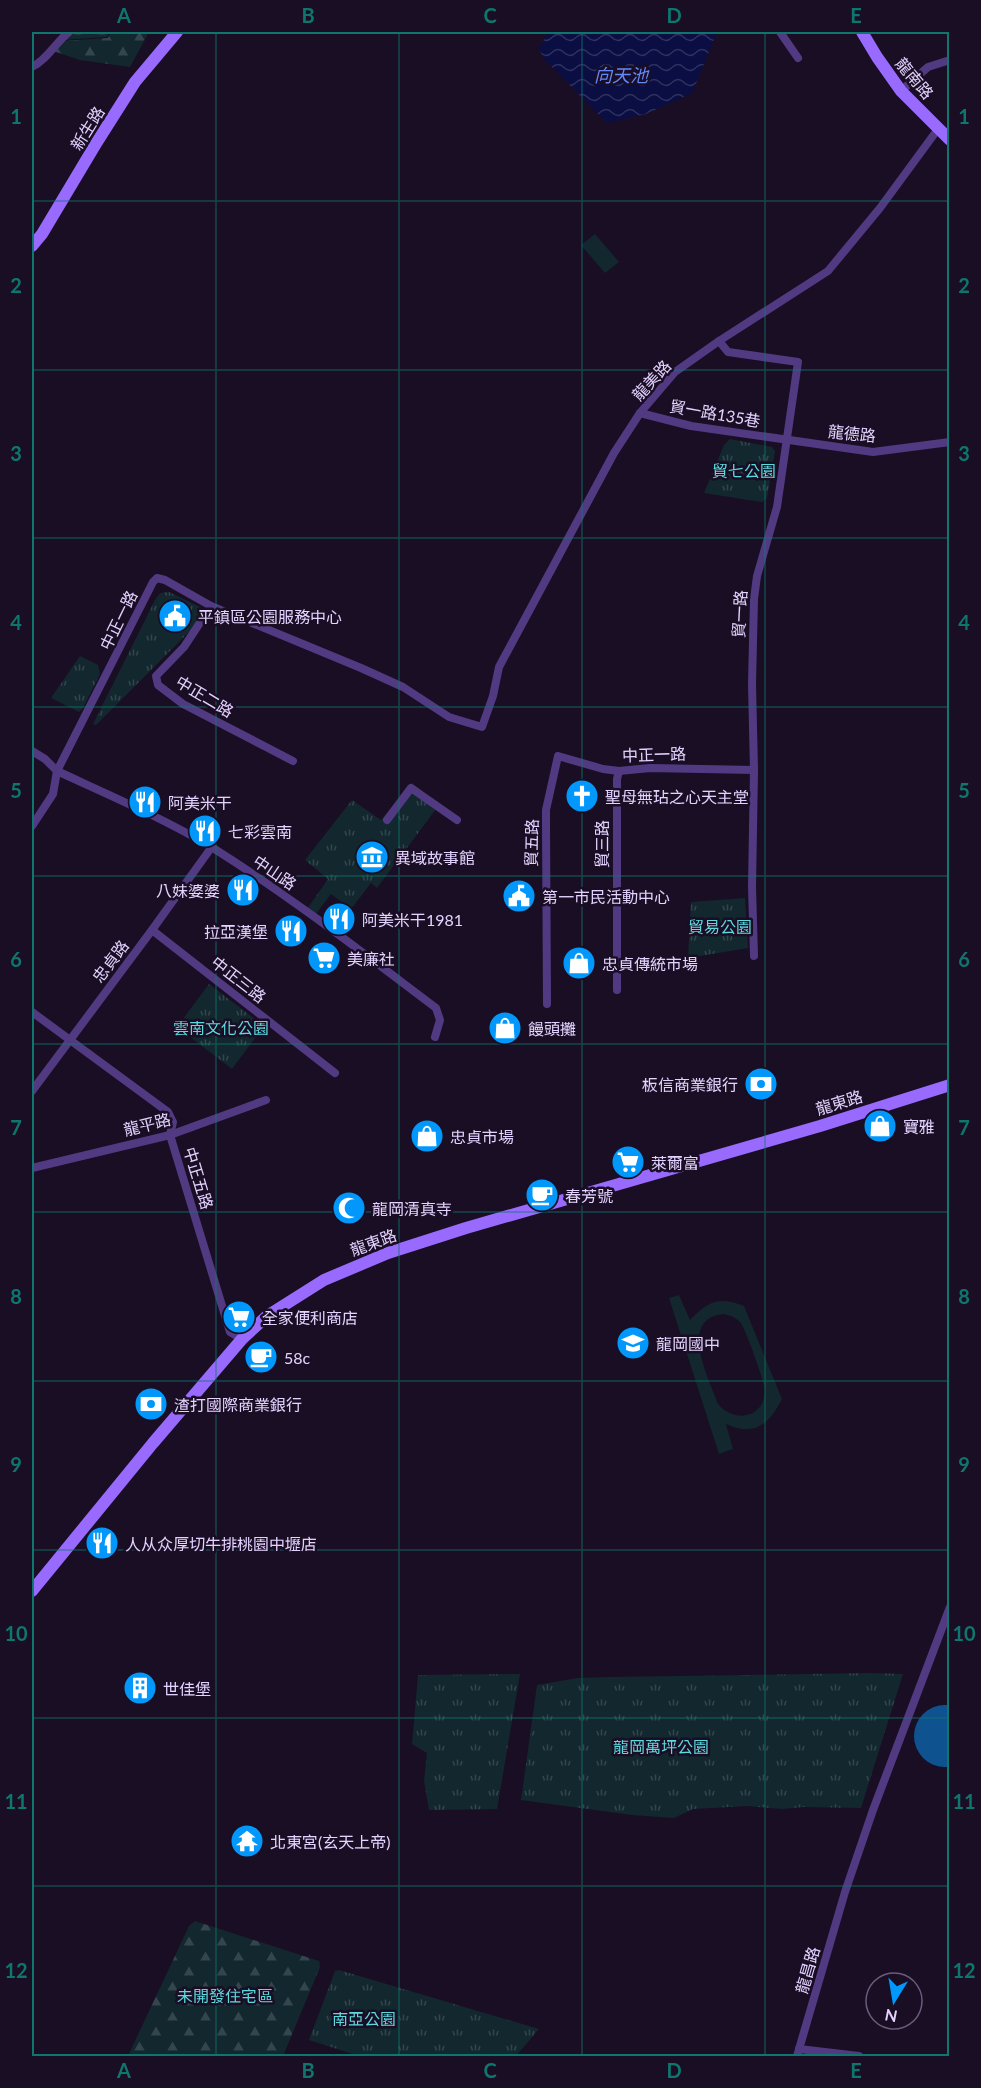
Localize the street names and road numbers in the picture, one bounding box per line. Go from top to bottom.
street label: 龍南路 [892,54,938,102]
street label: 新生路 [66,103,108,153]
street label: 龍美路 [628,356,674,404]
street label: 貿一路135巷 [668,396,762,430]
street label: 龍德路 [827,421,877,445]
street label: 中正一路 [95,587,141,653]
street label: 貿一路 [728,590,750,638]
street label: 中正二路 [173,671,237,721]
street label: 中正一路 [622,743,686,765]
street label: 貿五路 [521,819,541,867]
street label: 貿三路 [592,820,611,868]
street label: 中山路 [250,851,300,893]
street label: 忠貞路 [88,936,132,986]
street label: 中正三路 [208,952,270,1006]
street label: 龍東路 [813,1086,865,1118]
street label: 龍平路 [121,1109,173,1139]
street label: 中正五路 [181,1145,217,1211]
street label: 龍東路 [347,1225,399,1259]
street label: 龍昌路 [791,1944,823,1996]

